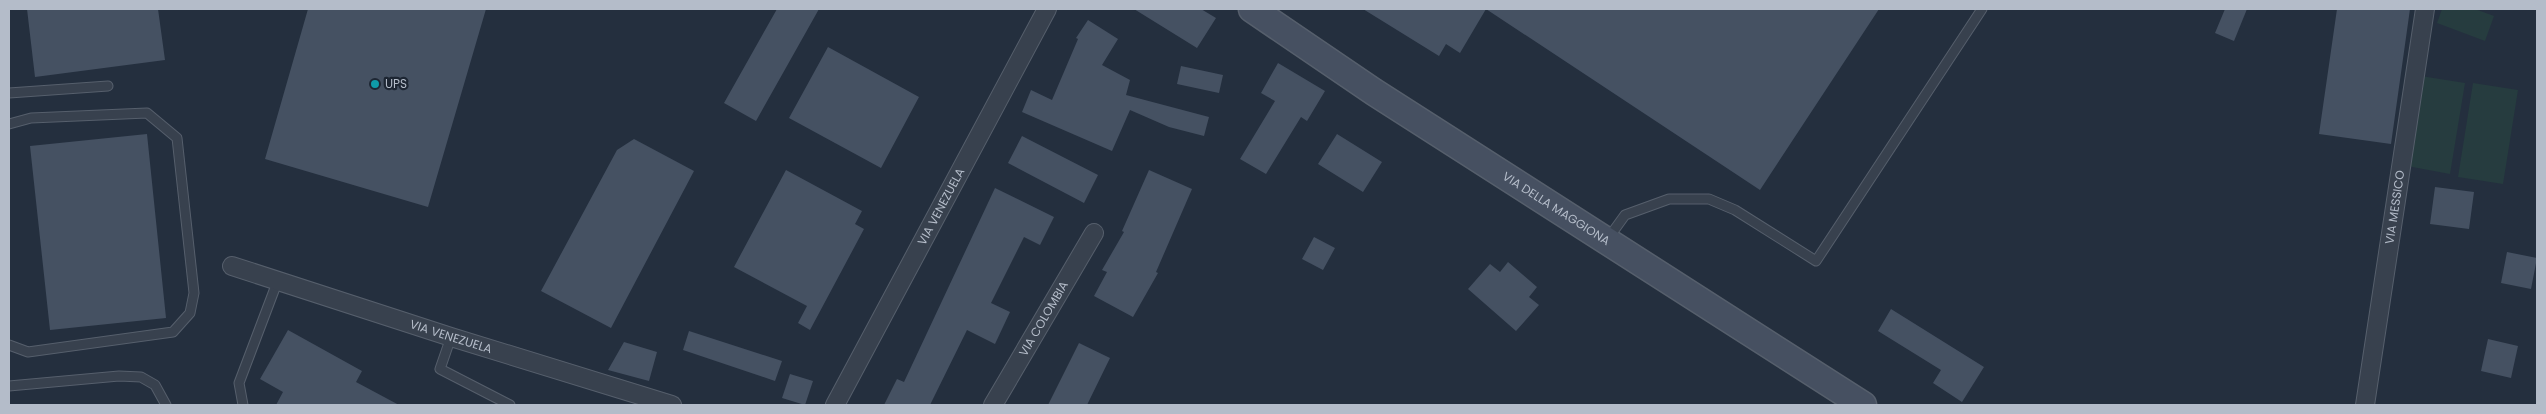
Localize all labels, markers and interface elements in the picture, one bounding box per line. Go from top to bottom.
place label: UPS [385,75,407,92]
marker: UPS [369,78,381,90]
street label: VIA VENEZUELA [913,165,968,248]
street label: VIA DELLA MAGGIONA [1499,167,1614,249]
street label: VIA MESSICO [2380,169,2408,245]
street label: VIA COLOMBIA [1014,278,1072,359]
street label: VIA VENEZUELA [408,315,494,357]

